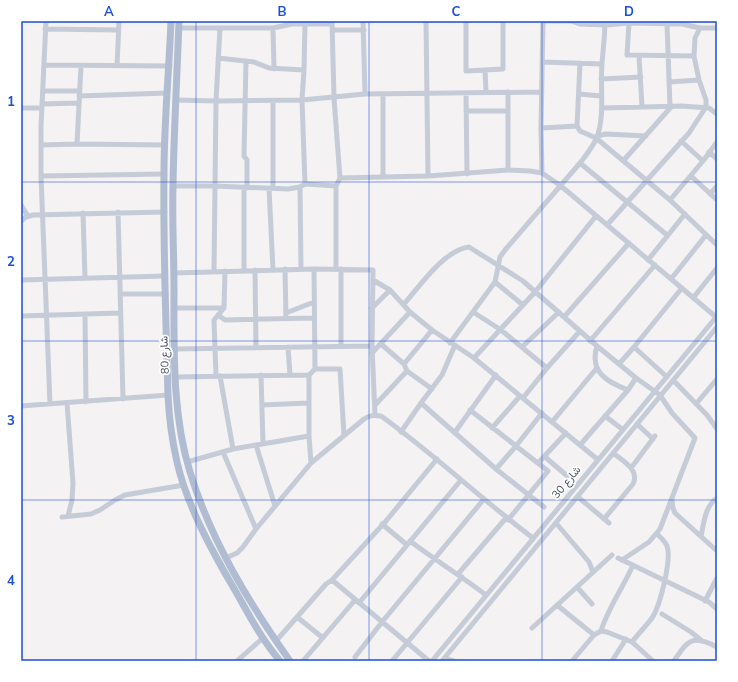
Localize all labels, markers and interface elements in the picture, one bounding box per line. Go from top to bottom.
text: A [104,3,114,19]
text: B [278,3,287,19]
text: C [452,3,461,19]
text: D [624,3,634,19]
text: 1 [7,93,15,109]
text: 2 [7,253,15,269]
street label: شارع 80 [156,335,173,374]
text: 3 [7,412,15,428]
street label: شارع 30 [549,463,584,502]
text: 4 [7,572,15,588]

